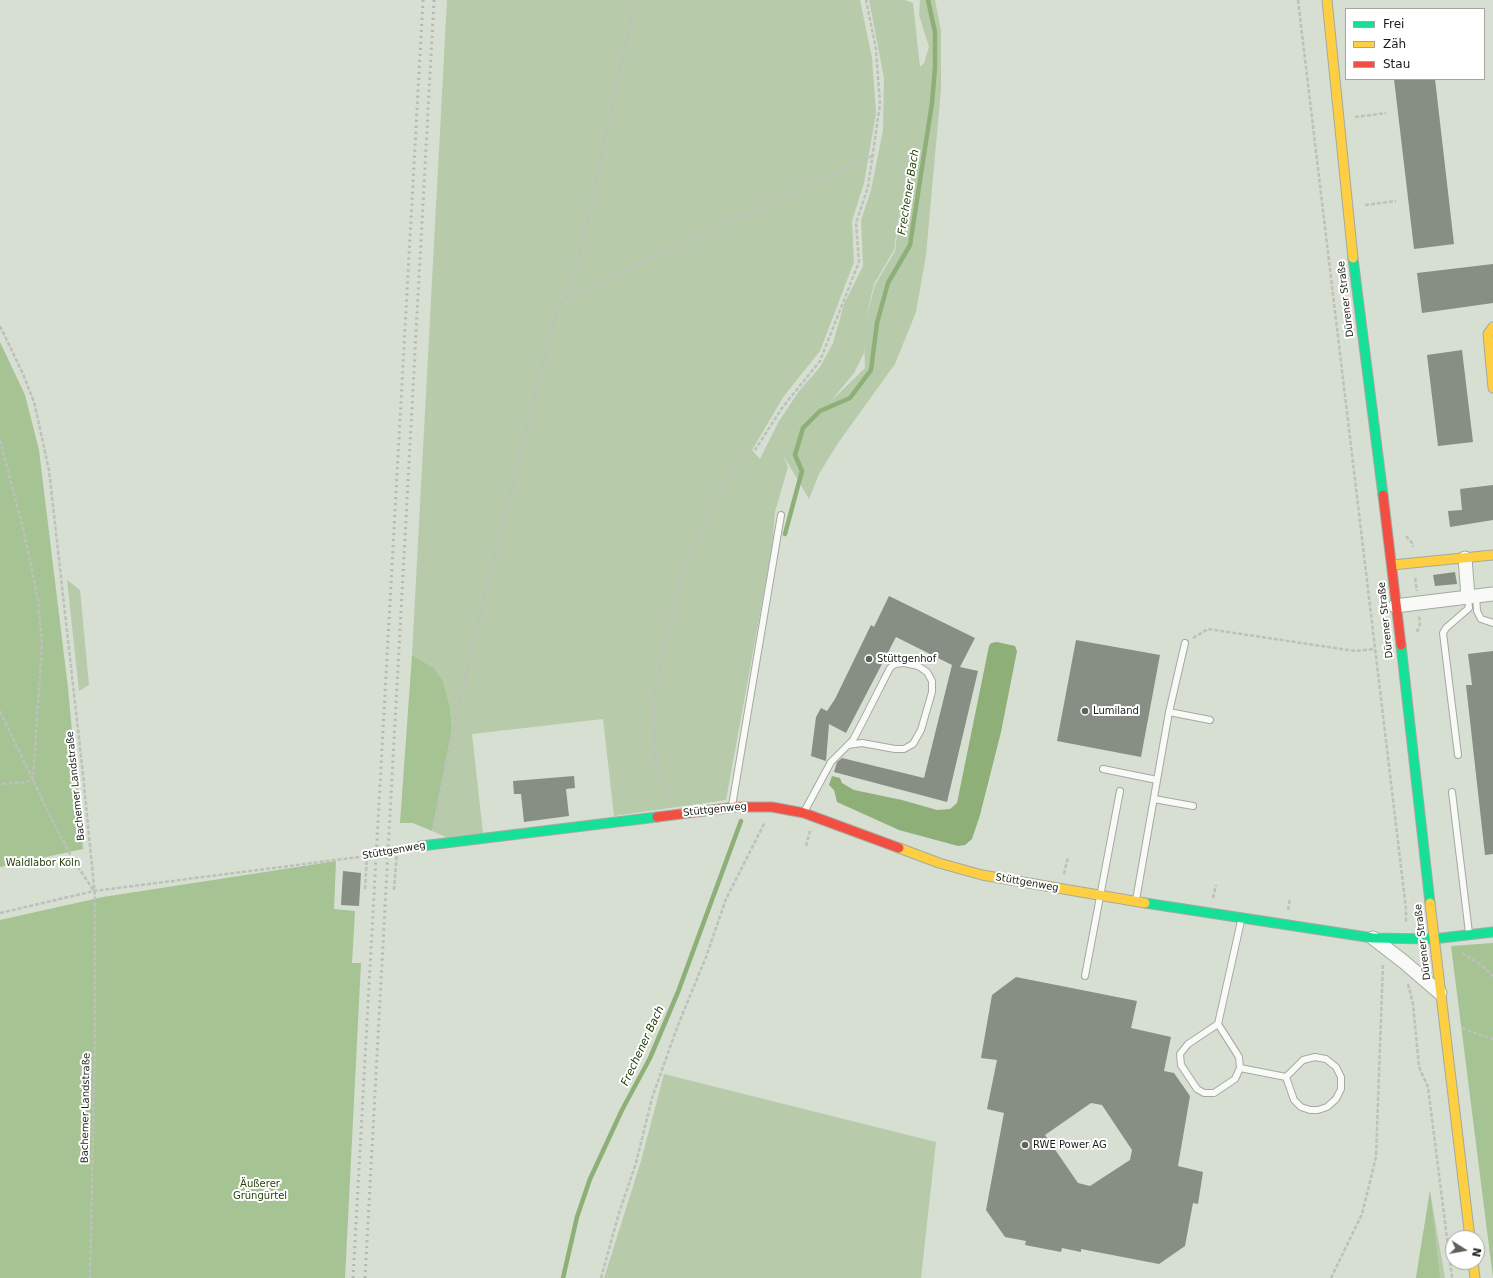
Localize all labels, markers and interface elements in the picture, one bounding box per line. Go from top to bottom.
legend [1345,8,1485,80]
text: Frei [1383,17,1404,31]
text: Zäh [1383,37,1406,51]
text: Stau [1383,57,1410,71]
water label: Frechener Bach [896,148,922,236]
street label: Dürener Straße [1335,260,1357,338]
street label: Dürener Straße [1376,581,1396,659]
place label: Stüttgenhof [877,653,936,665]
marker: Stüttgenhof [864,654,874,664]
place label: Lumiland [1093,705,1139,717]
marker: Lumiland [1080,706,1090,716]
street label: Bachemer Landstraße [64,730,88,842]
street label: Stüttgenweg [683,801,747,819]
street label: Stüttgenweg [361,840,427,862]
park label: Waldlabor Köln [6,857,80,869]
street label: Stüttgenweg [994,872,1060,894]
street label: Dürener Straße [1412,903,1434,981]
water label: Frechener Bach [619,1004,667,1088]
street label: Bachemer Landstraße [79,1053,93,1163]
place label: RWE Power AG [1033,1139,1107,1151]
marker: RWE Power AG [1020,1140,1030,1150]
park label: Äußerer Grüngürtel [233,1178,287,1202]
north arrow [1445,1230,1485,1270]
text: N [1469,1246,1484,1258]

